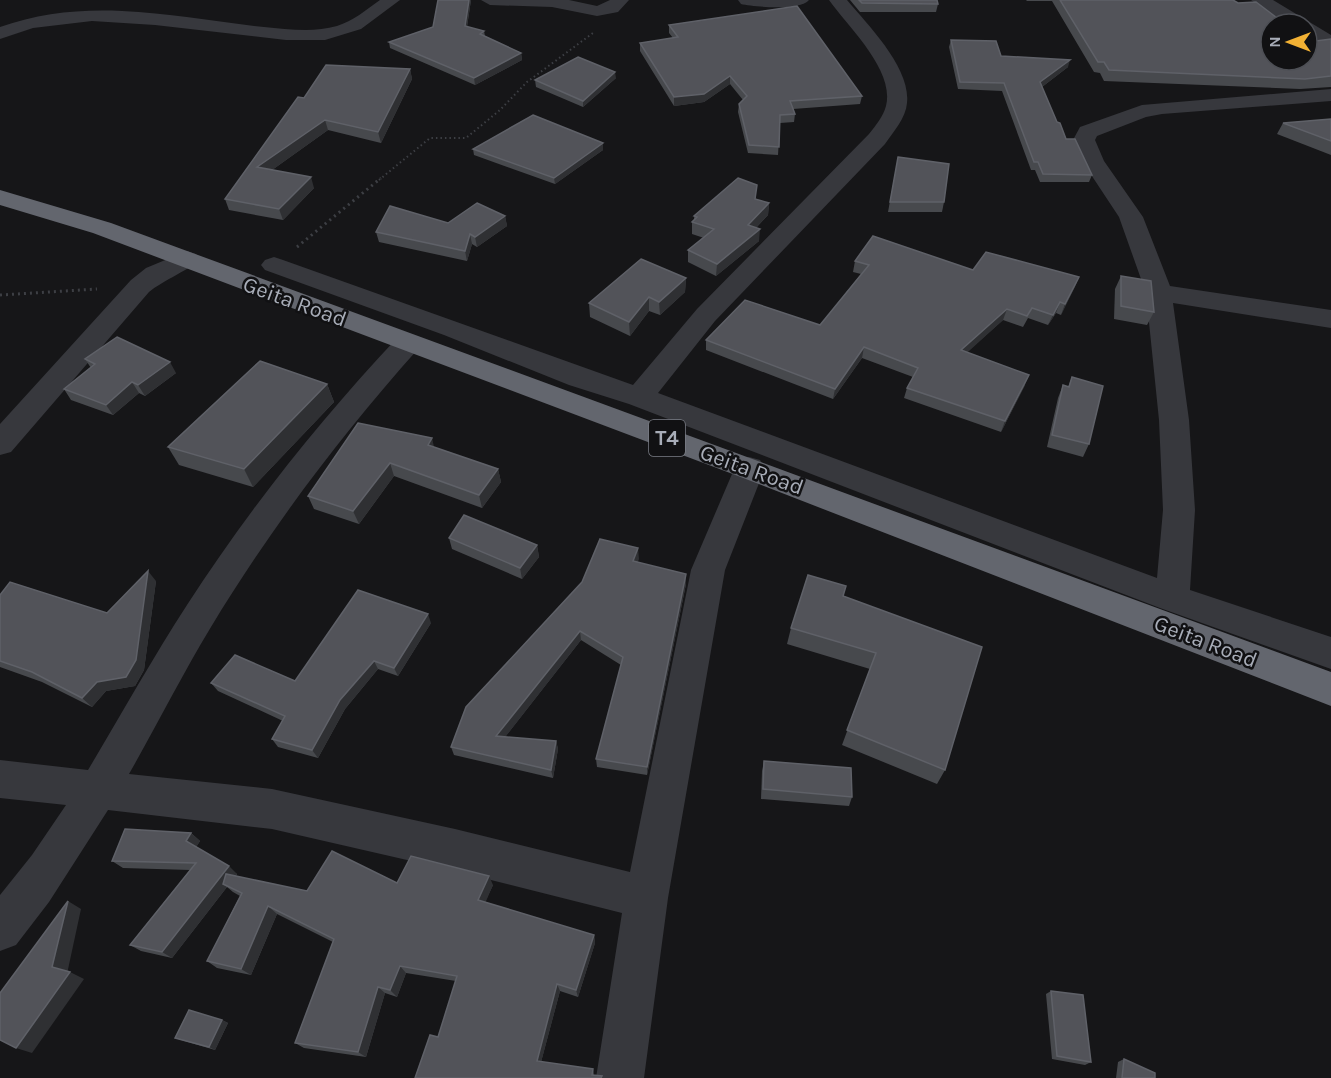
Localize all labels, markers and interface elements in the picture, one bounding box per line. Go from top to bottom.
north arrow [1259,12,1319,72]
text: N [1265,36,1284,48]
street label: Geita Road [239,271,350,333]
road number: T4 [649,420,685,456]
street label: Geita Road [696,439,807,501]
street label: Geita Road [1150,610,1261,673]

